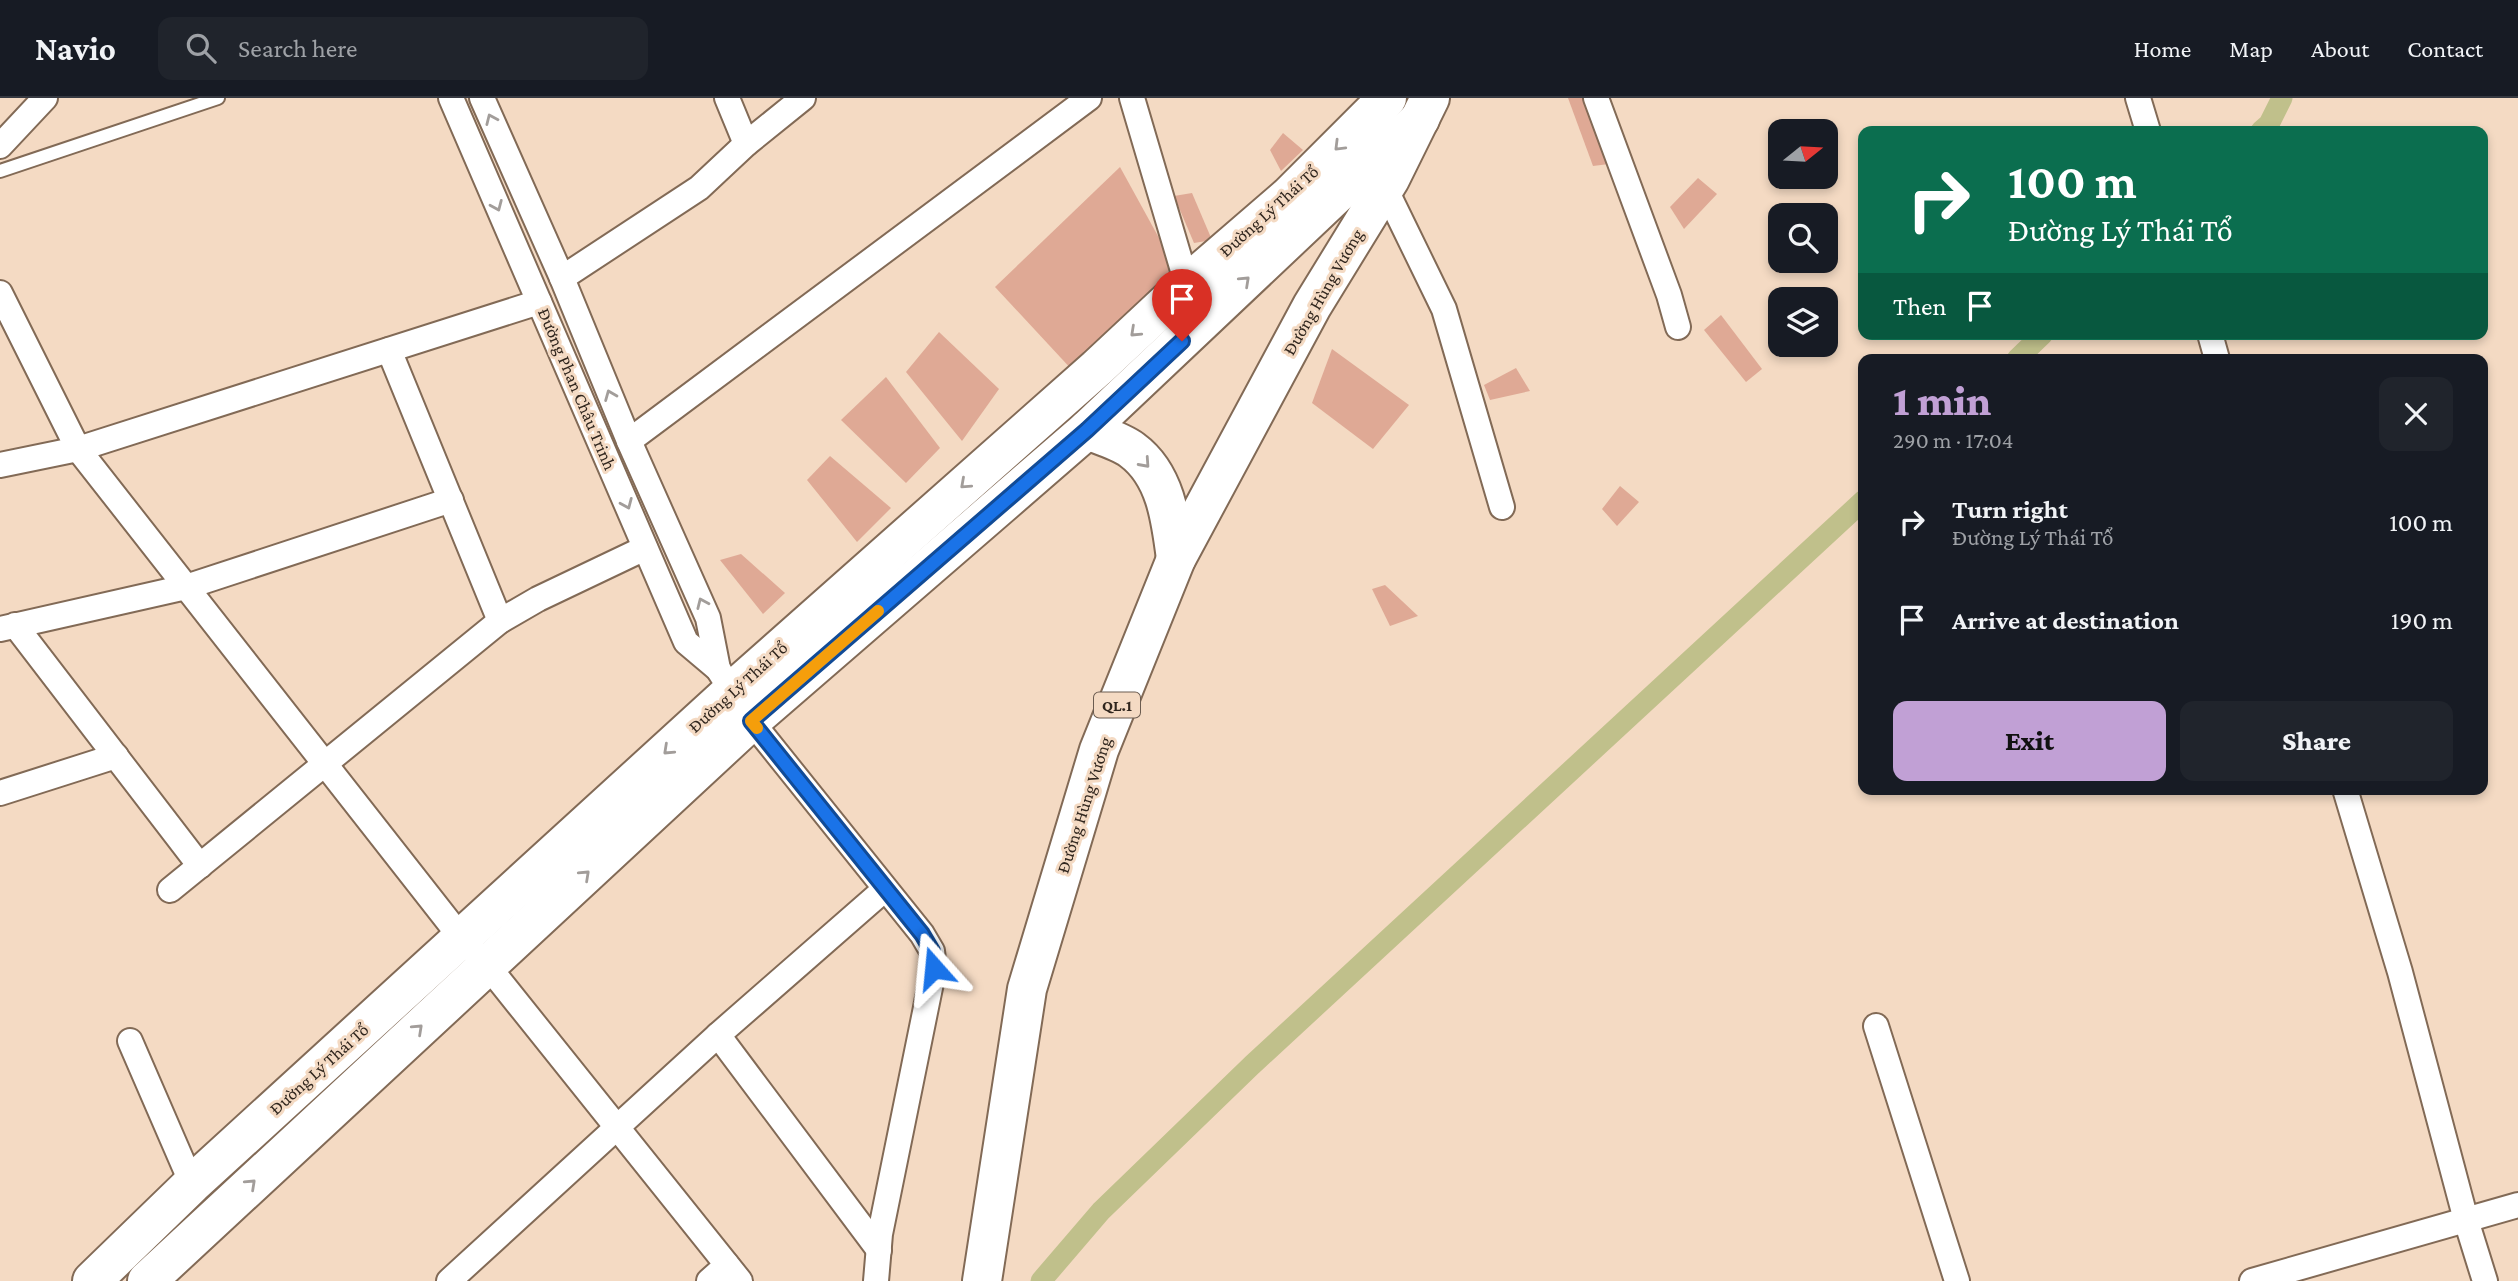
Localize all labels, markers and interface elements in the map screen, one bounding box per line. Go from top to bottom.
search box [158,17,648,80]
icon: search [182,29,220,67]
text: Navio [35,30,116,67]
text: Search here [238,34,357,63]
text: Home [2134,35,2191,62]
text: Map [2229,35,2273,62]
text: About [2311,35,2369,62]
text: Contact [2407,35,2483,62]
one-way arrow [485,113,499,126]
north arrow [1768,119,1838,189]
map controls [1768,119,1838,357]
one-way arrow [1334,138,1347,151]
icon: right [1893,154,1984,245]
text: 100 m [2008,154,2137,209]
street label: Đường Lý Thái Tổ [1215,161,1323,261]
one-way arrow [489,199,503,211]
button: search [1768,203,1838,273]
text: Đường Lý Thái Tổ [2008,212,2233,248]
street label: Đường Hùng Vương [1279,225,1367,359]
pin [1152,269,1212,341]
one-way arrow [1237,276,1250,289]
icon: arrive [1163,280,1201,318]
button: layers [1768,287,1838,357]
icon: arrive [1961,287,1999,325]
text: Then [1893,292,1947,321]
street label: Đường Phan Châu Trinh [534,305,620,473]
one-way arrow [1130,324,1143,337]
text: 1 min [1893,377,1991,424]
button: close [2379,377,2453,451]
one-way arrow [604,390,618,402]
text: 290 m · 17:04 [1893,427,2014,453]
one-way arrow [1137,455,1150,468]
one-way arrow [961,476,974,488]
text: Turn right [1952,495,2068,524]
one-way arrow [618,498,632,510]
icon: right [1893,503,1931,541]
text: 100 m [2389,508,2453,537]
text: Đường Lý Thái Tổ [1952,524,2113,550]
one-way arrow [696,598,710,610]
icon: arrive [1893,601,1931,639]
text: Arrive at destination [1952,606,2179,635]
text: 190 m [2391,606,2453,635]
street label: Đường Lý Thái Tổ [684,637,792,737]
road number: QL.1 [1094,692,1140,718]
button: Exit [1893,701,2166,781]
button: Share [2180,701,2453,781]
street label: Đường Hùng Vương [1053,734,1116,876]
one-way arrow [663,742,676,755]
one-way arrow [577,871,590,883]
position arrow [897,931,971,1005]
street label: Đường Lý Thái Tổ [265,1019,373,1119]
one-way arrow [410,1025,423,1038]
one-way arrow [243,1180,256,1192]

